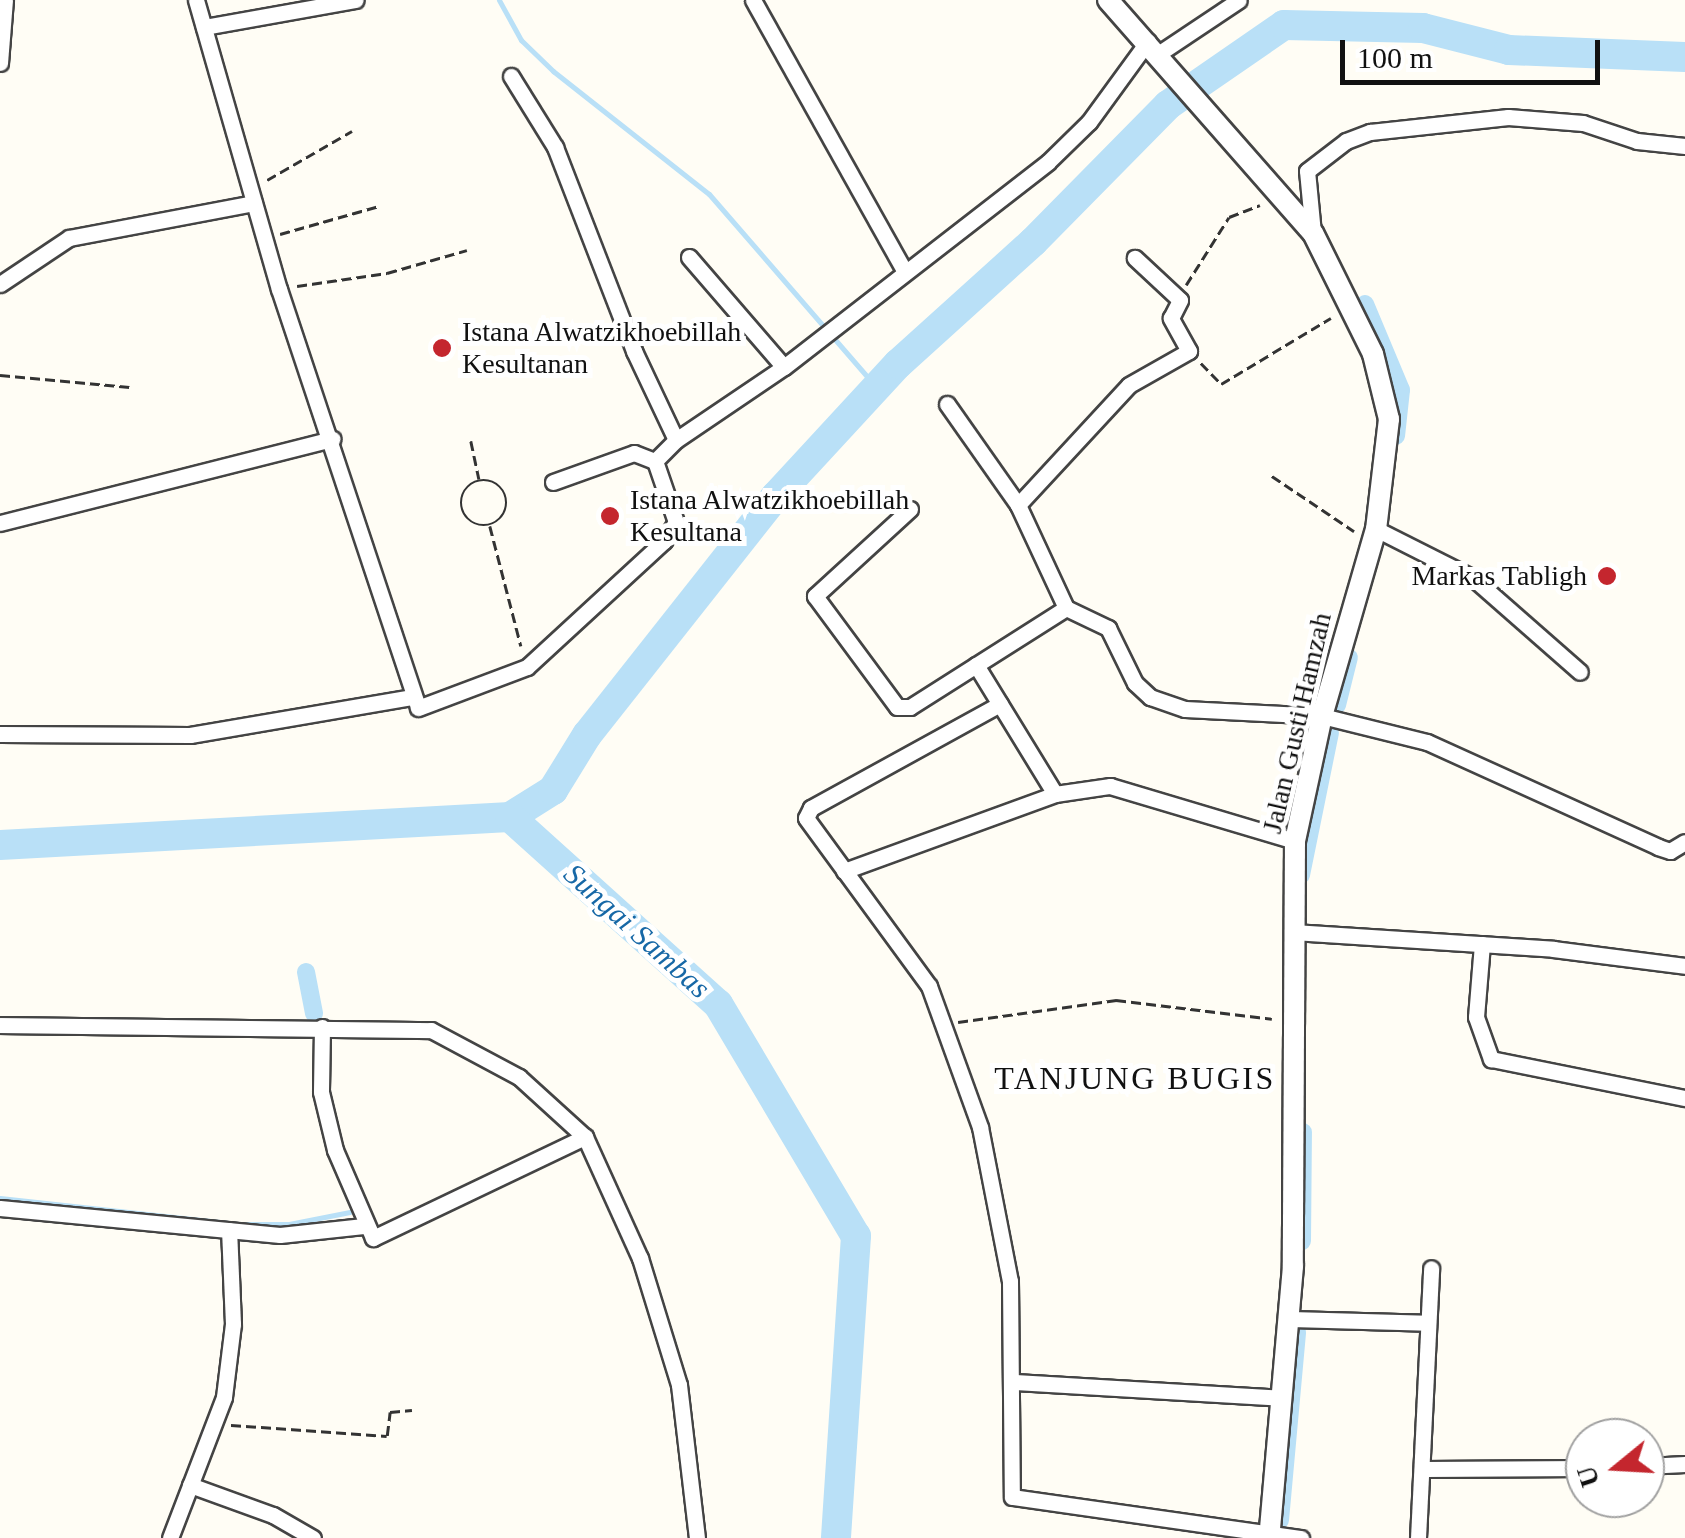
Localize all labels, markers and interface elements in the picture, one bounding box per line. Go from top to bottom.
scale bar [1345,20,1605,82]
text: 100 m [1357,41,1433,74]
place label: Istana Alwatzikhoebillah Kesultanan [462,315,743,381]
marker: Istana Alwatzikhoebillah Kesultanan [431,337,453,359]
place label: Istana Alwatzikhoebillah Kesultana [630,483,911,549]
marker: Istana Alwatzikhoebillah Kesultana [599,505,621,527]
place label: Markas Tabligh [1411,559,1587,593]
marker: Markas Tabligh [1596,565,1618,587]
street label: Jalan Gusti Hamzah [1255,609,1339,837]
water label: Sungai Sambas [557,856,717,1006]
district label: TANJUNG BUGIS [994,1059,1276,1097]
north arrow [1565,1418,1665,1518]
text: U [1570,1462,1606,1491]

